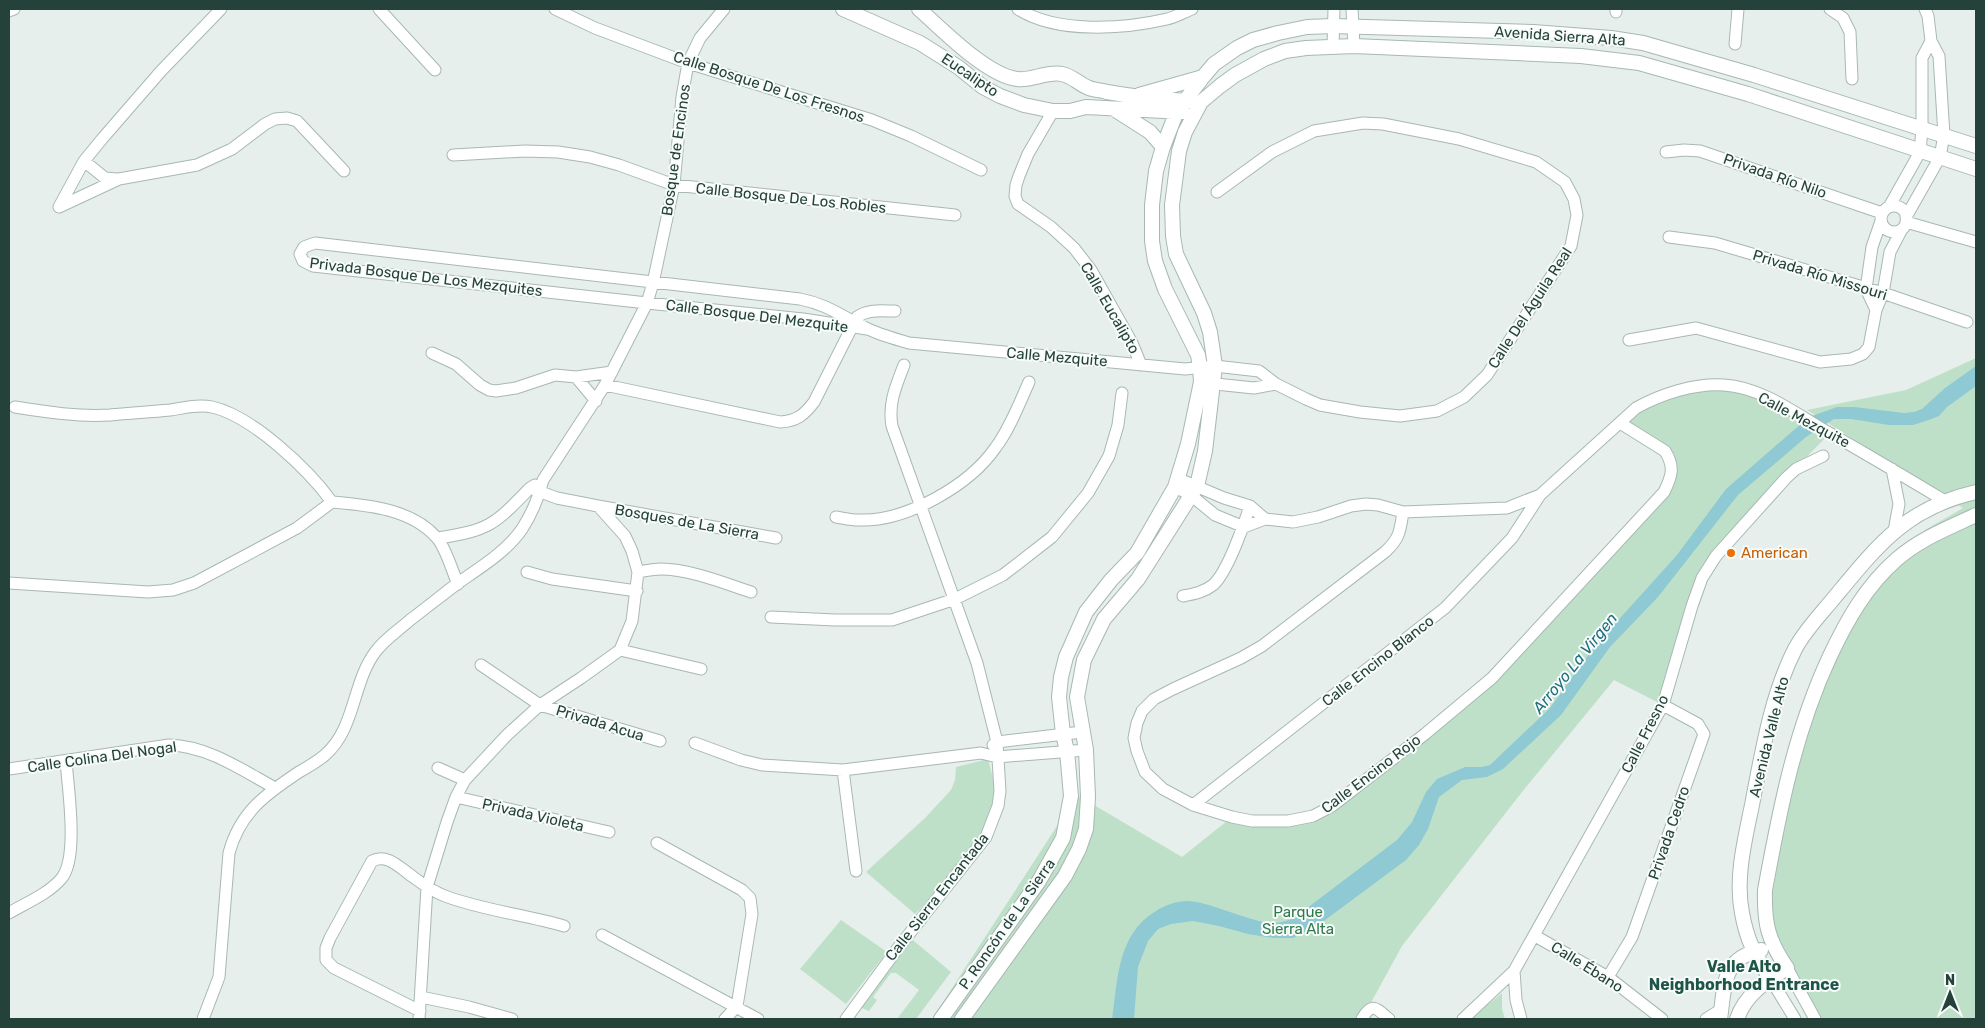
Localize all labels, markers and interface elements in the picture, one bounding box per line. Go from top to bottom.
street label: Avenida Sierra Alta [1494,22,1626,50]
street label: Calle Bosque De Los Fresnos [671,48,867,127]
street label: Eucalipto [938,49,1002,101]
street label: Bosque de Encinos [658,83,694,217]
street label: Privada Río Nilo [1721,150,1829,202]
street label: Calle Bosque De Los Robles [695,179,888,217]
street label: Calle Del Águila Real [1484,244,1576,372]
street label: Privada Río Missouri [1751,246,1889,304]
street label: Privada Bosque De Los Mezquites [309,254,544,300]
street label: Calle Eucalipto [1076,259,1144,357]
street label: Calle Bosque Del Mezquite [665,296,849,336]
street label: Calle Mezquite [1006,344,1108,370]
street label: Calle Mezquite [1755,388,1853,452]
street label: Bosques de La Sierra [613,500,761,544]
place label: American [1741,544,1808,562]
marker: American [1725,547,1737,559]
water label: Arroyo La Virgen [1528,609,1621,718]
street label: Calle Encino Blanco [1318,612,1438,710]
street label: Avenida Valle Alto [1745,675,1793,799]
street label: Calle Fresno [1618,692,1672,776]
street label: Privada Acua [554,701,646,745]
street label: Calle Encino Rojo [1318,731,1424,817]
street label: Calle Colina Del Nogal [26,738,178,776]
street label: Privada Cedro [1645,784,1693,882]
street label: Privada Violeta [480,795,586,835]
street label: Calle Sierra Encantada [881,829,993,965]
street label: P. Roncón de La Sierra [955,855,1059,993]
park label: Parque Sierra Alta [1262,903,1334,938]
street label: Calle Ébano [1548,938,1626,996]
district label: Valle Alto Neighborhood Entrance [1649,957,1839,994]
north arrow [1925,968,1975,1018]
text: N [1945,972,1955,989]

